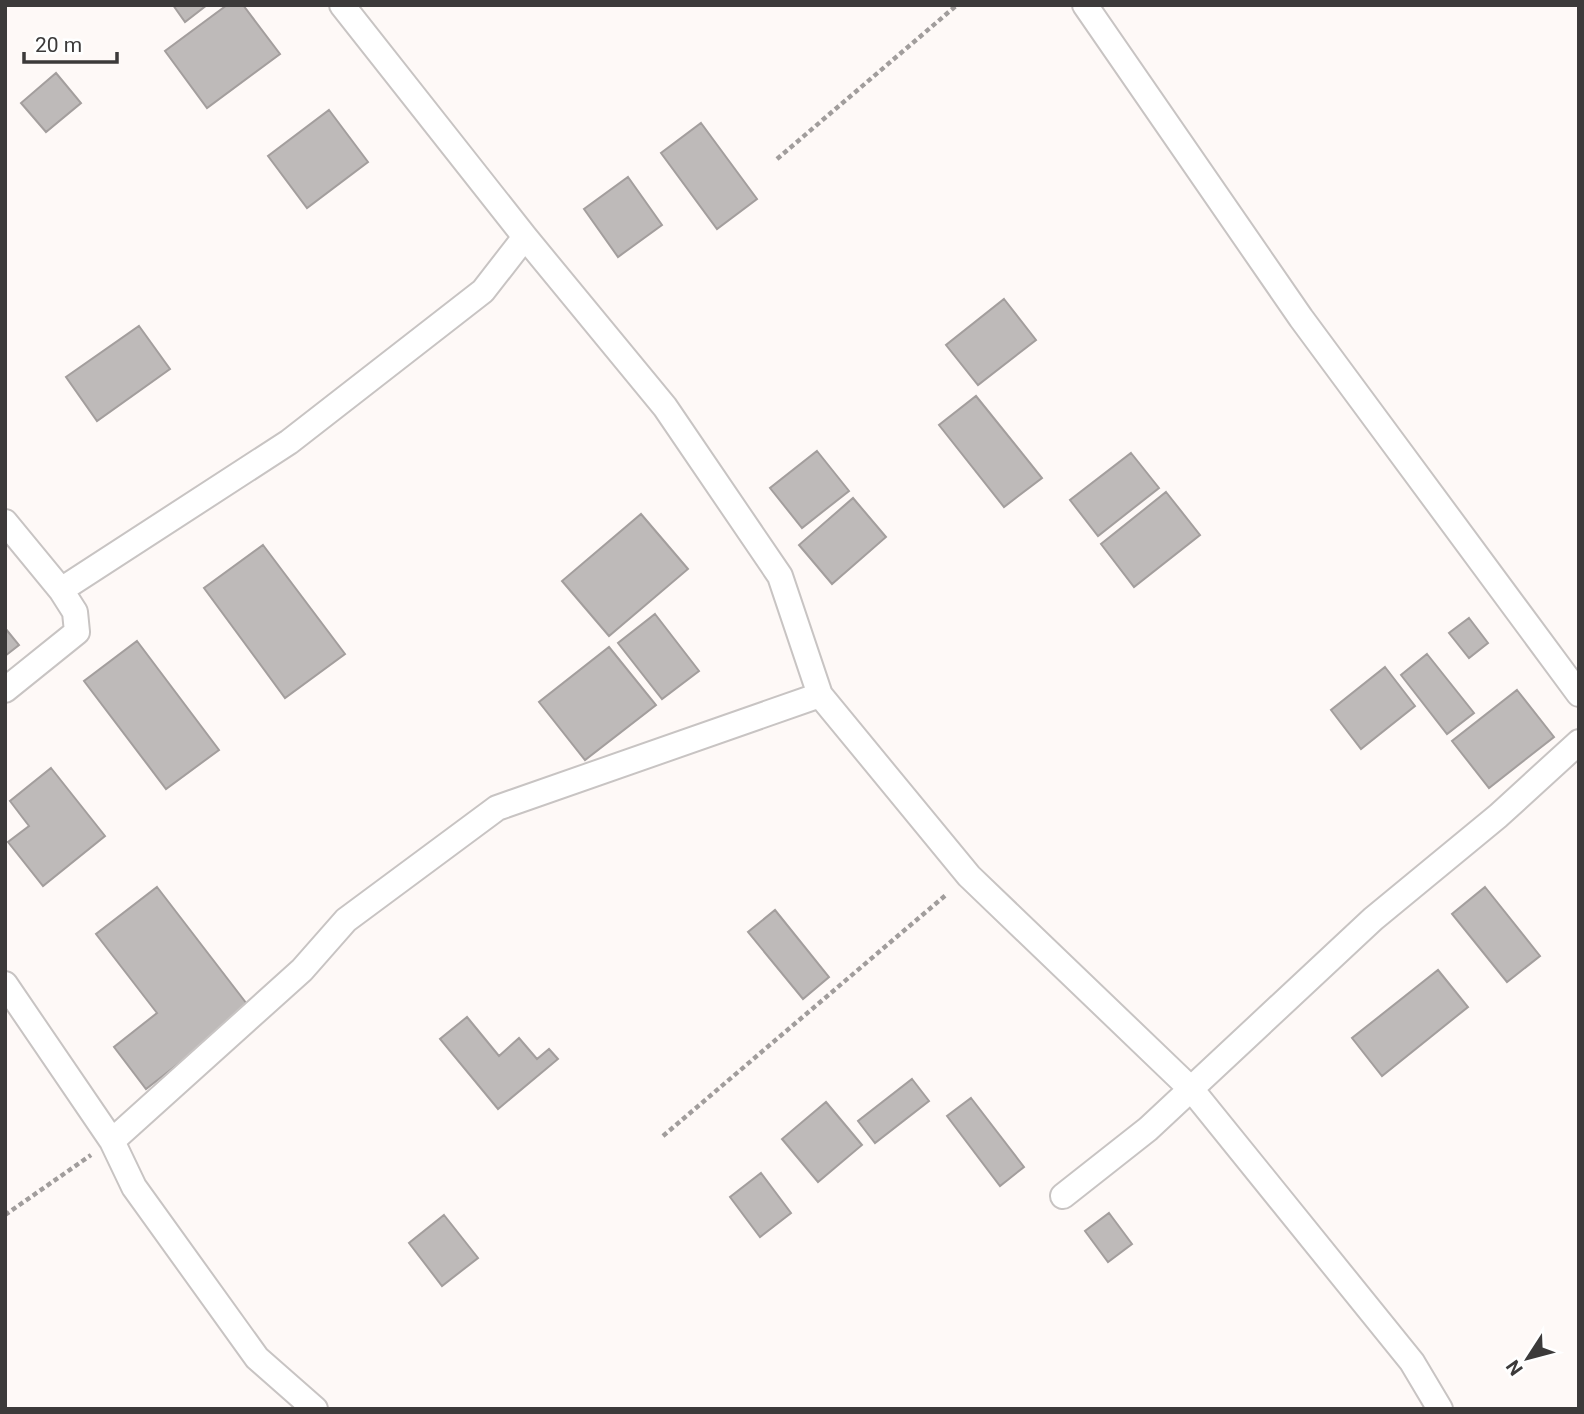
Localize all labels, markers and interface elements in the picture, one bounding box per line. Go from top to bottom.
scale bar [24,21,117,65]
text: 20 m [35,33,82,57]
north arrow [1493,1323,1563,1393]
text: N [1501,1356,1528,1380]

